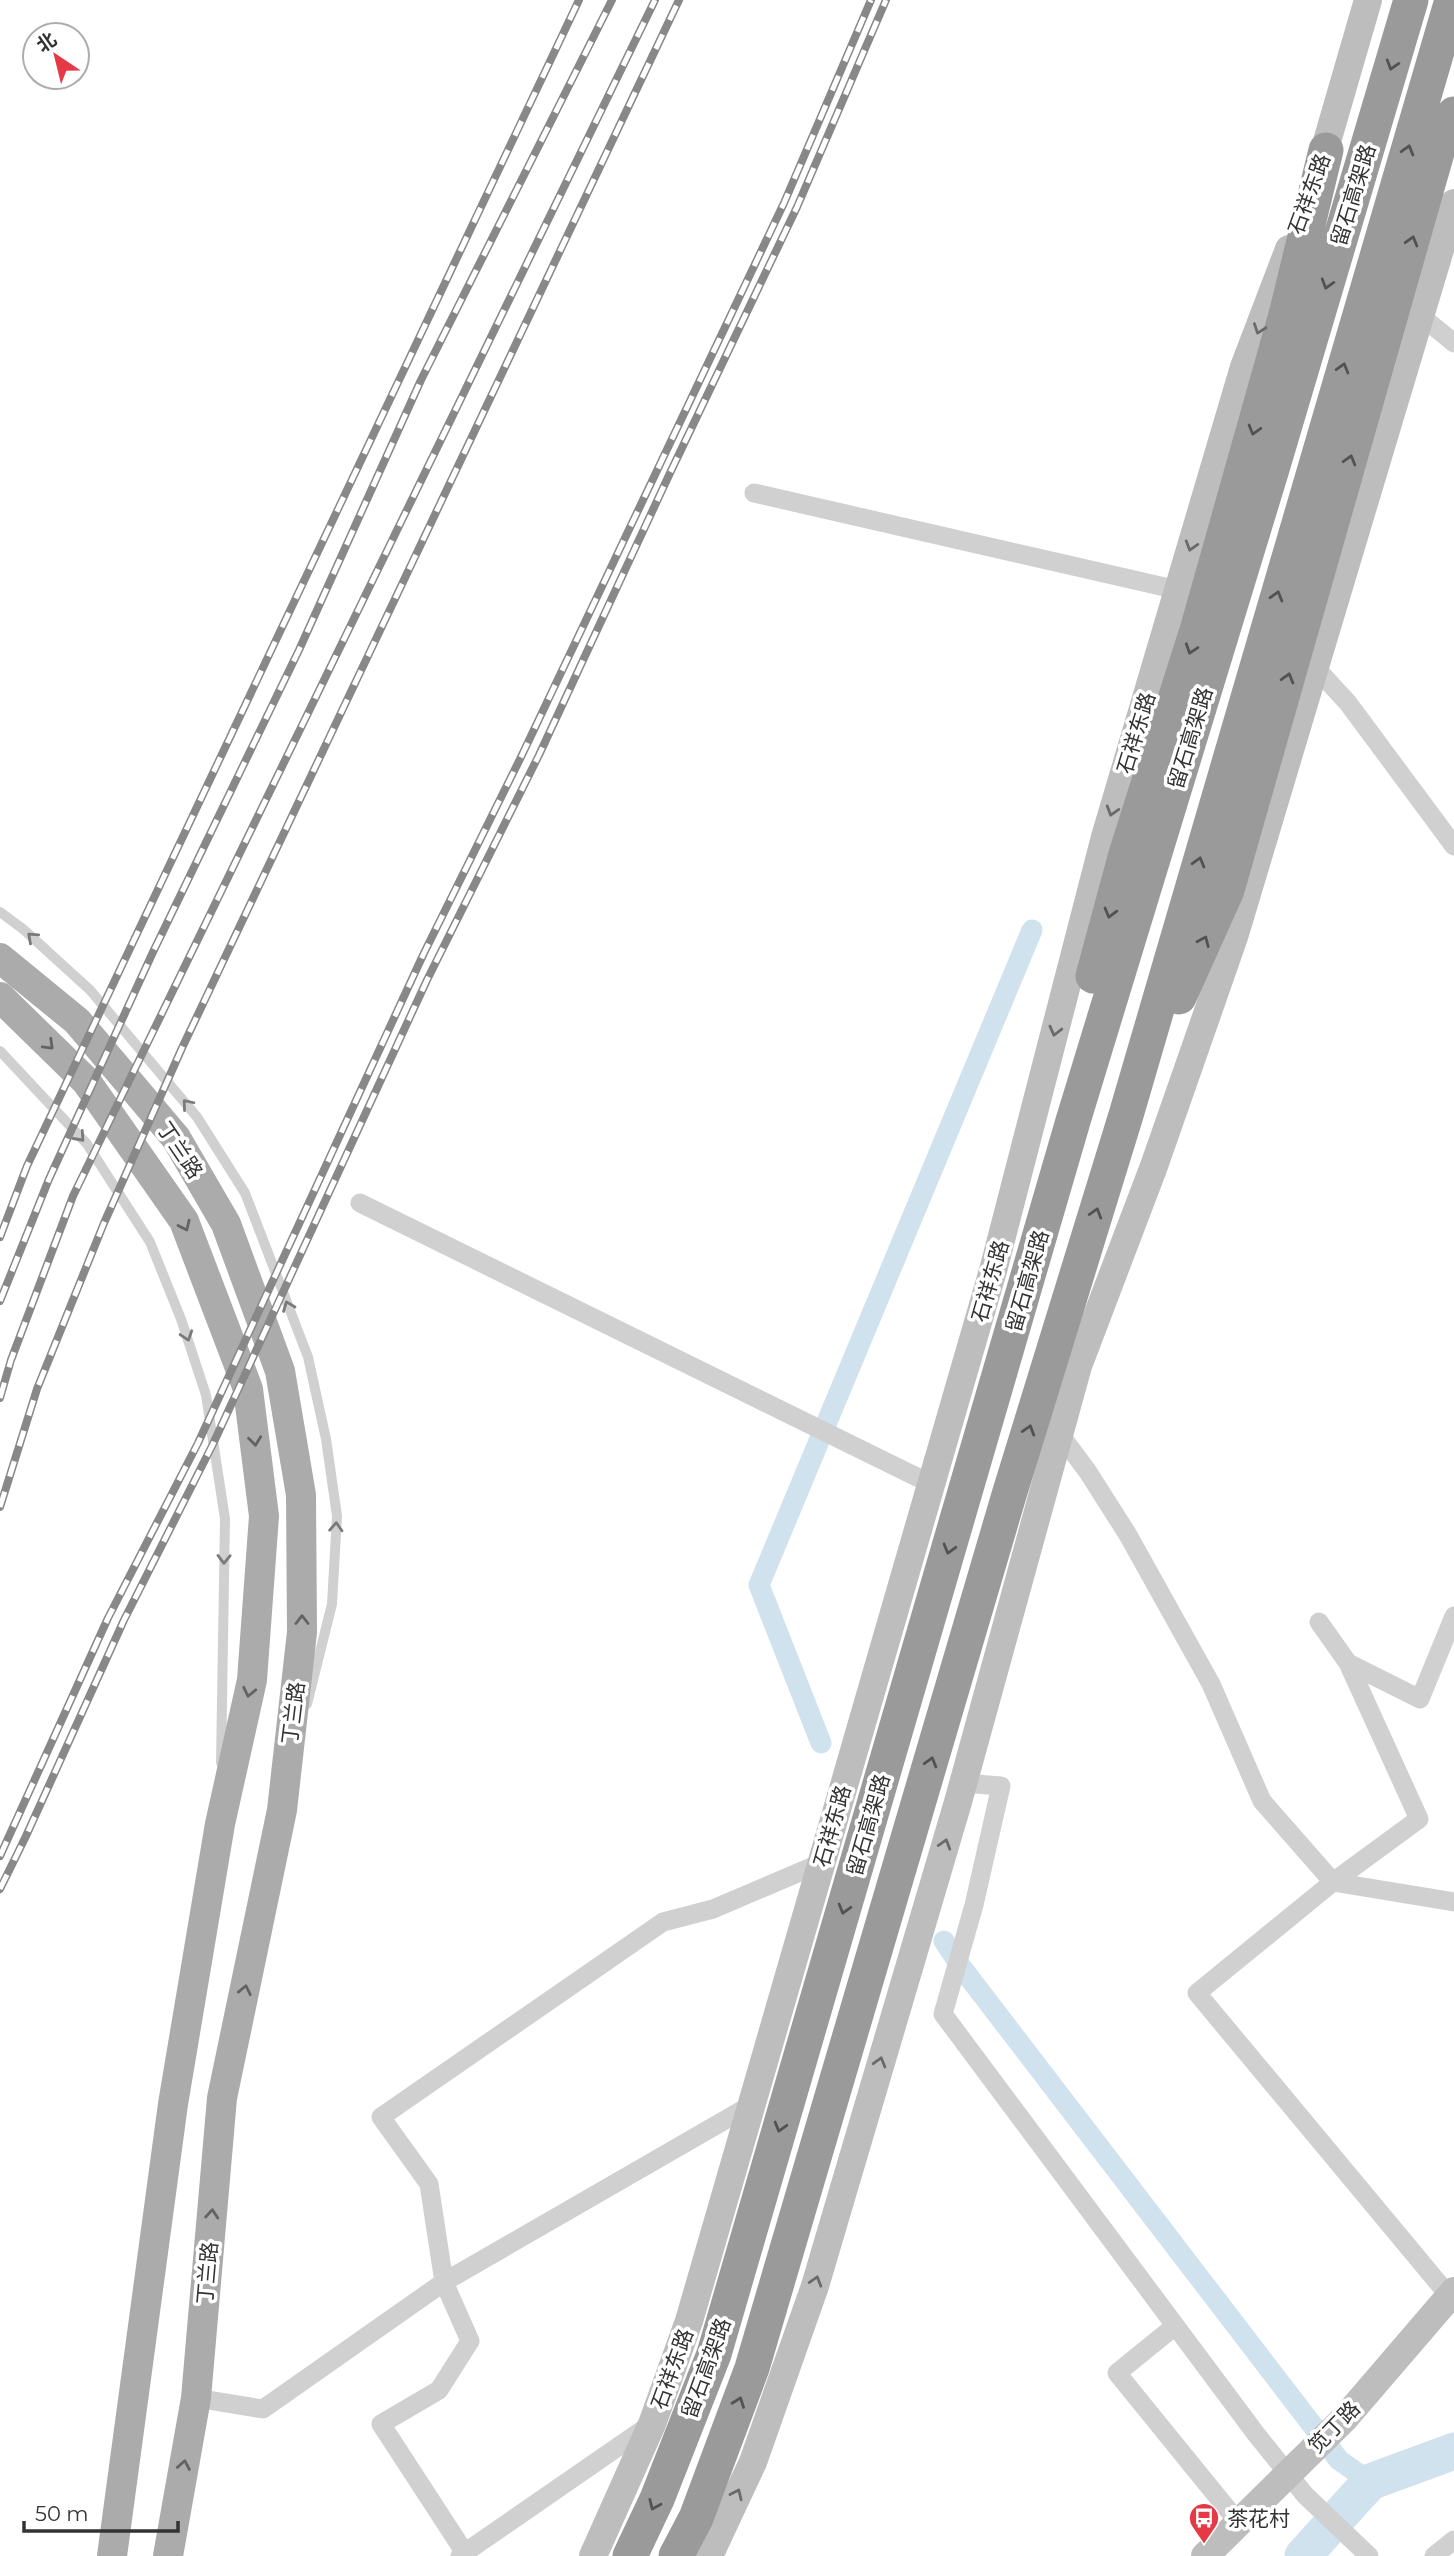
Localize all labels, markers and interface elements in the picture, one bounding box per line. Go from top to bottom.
north arrow [21,21,91,91]
text: 北 [32,28,61,57]
one-way arrow [1385,59,1400,71]
street label: 留石高架路 [1326,141,1380,249]
one-way arrow [1399,144,1414,156]
street label: 石祥东路 [1283,150,1335,238]
one-way arrow [1404,235,1418,247]
one-way arrow [1320,277,1335,289]
one-way arrow [1253,322,1267,334]
one-way arrow [1335,362,1350,374]
one-way arrow [1247,424,1262,436]
one-way arrow [1342,454,1357,466]
one-way arrow [1185,540,1200,552]
one-way arrow [1268,590,1283,602]
one-way arrow [1185,642,1200,654]
one-way arrow [1279,673,1294,685]
street label: 留石高架路 [1163,684,1217,792]
street label: 石祥东路 [1112,689,1160,777]
one-way arrow [1106,805,1121,817]
one-way arrow [1191,856,1206,868]
one-way arrow [1104,907,1119,919]
one-way arrow [27,933,40,946]
one-way arrow [1196,936,1210,949]
one-way arrow [1049,1025,1063,1037]
one-way arrow [41,1036,54,1049]
one-way arrow [183,1099,195,1112]
street label: 丁兰路 [152,1117,208,1183]
one-way arrow [72,1129,84,1142]
one-way arrow [1088,1207,1102,1219]
one-way arrow [177,1219,191,1231]
street label: 留石高架路 [1001,1227,1053,1335]
street label: 石祥东路 [966,1237,1014,1325]
one-way arrow [283,1301,297,1313]
one-way arrow [179,1329,193,1341]
one-way arrow [1021,1424,1036,1436]
one-way arrow [247,1435,262,1447]
one-way arrow [328,1521,343,1532]
one-way arrow [942,1543,957,1555]
one-way arrow [216,1554,232,1565]
one-way arrow [294,1614,310,1625]
street label: 丁兰路 [277,1680,309,1746]
one-way arrow [243,1685,258,1697]
one-way arrow [922,1756,937,1768]
street label: 留石高架路 [842,1771,894,1879]
street label: 石祥东路 [808,1782,856,1870]
one-way arrow [936,1839,951,1851]
one-way arrow [837,1903,852,1915]
one-way arrow [236,1984,251,1996]
one-way arrow [871,2057,886,2069]
one-way arrow [774,2121,788,2133]
one-way arrow [204,2209,219,2220]
street label: 丁兰路 [192,2241,222,2305]
one-way arrow [808,2275,823,2287]
street label: 留石高架路 [676,2314,736,2422]
street label: 石祥东路 [646,2325,698,2413]
street label: 笕丁路 [1303,2396,1365,2458]
one-way arrow [730,2397,744,2409]
one-way arrow [176,2459,191,2471]
one-way arrow [729,2489,743,2501]
scale bar [24,2490,178,2534]
one-way arrow [648,2498,662,2510]
text: 50 m [35,2501,89,2526]
bus stop icon: 茶花村 [1187,2501,1221,2545]
place label: 茶花村 [1227,2506,1290,2531]

